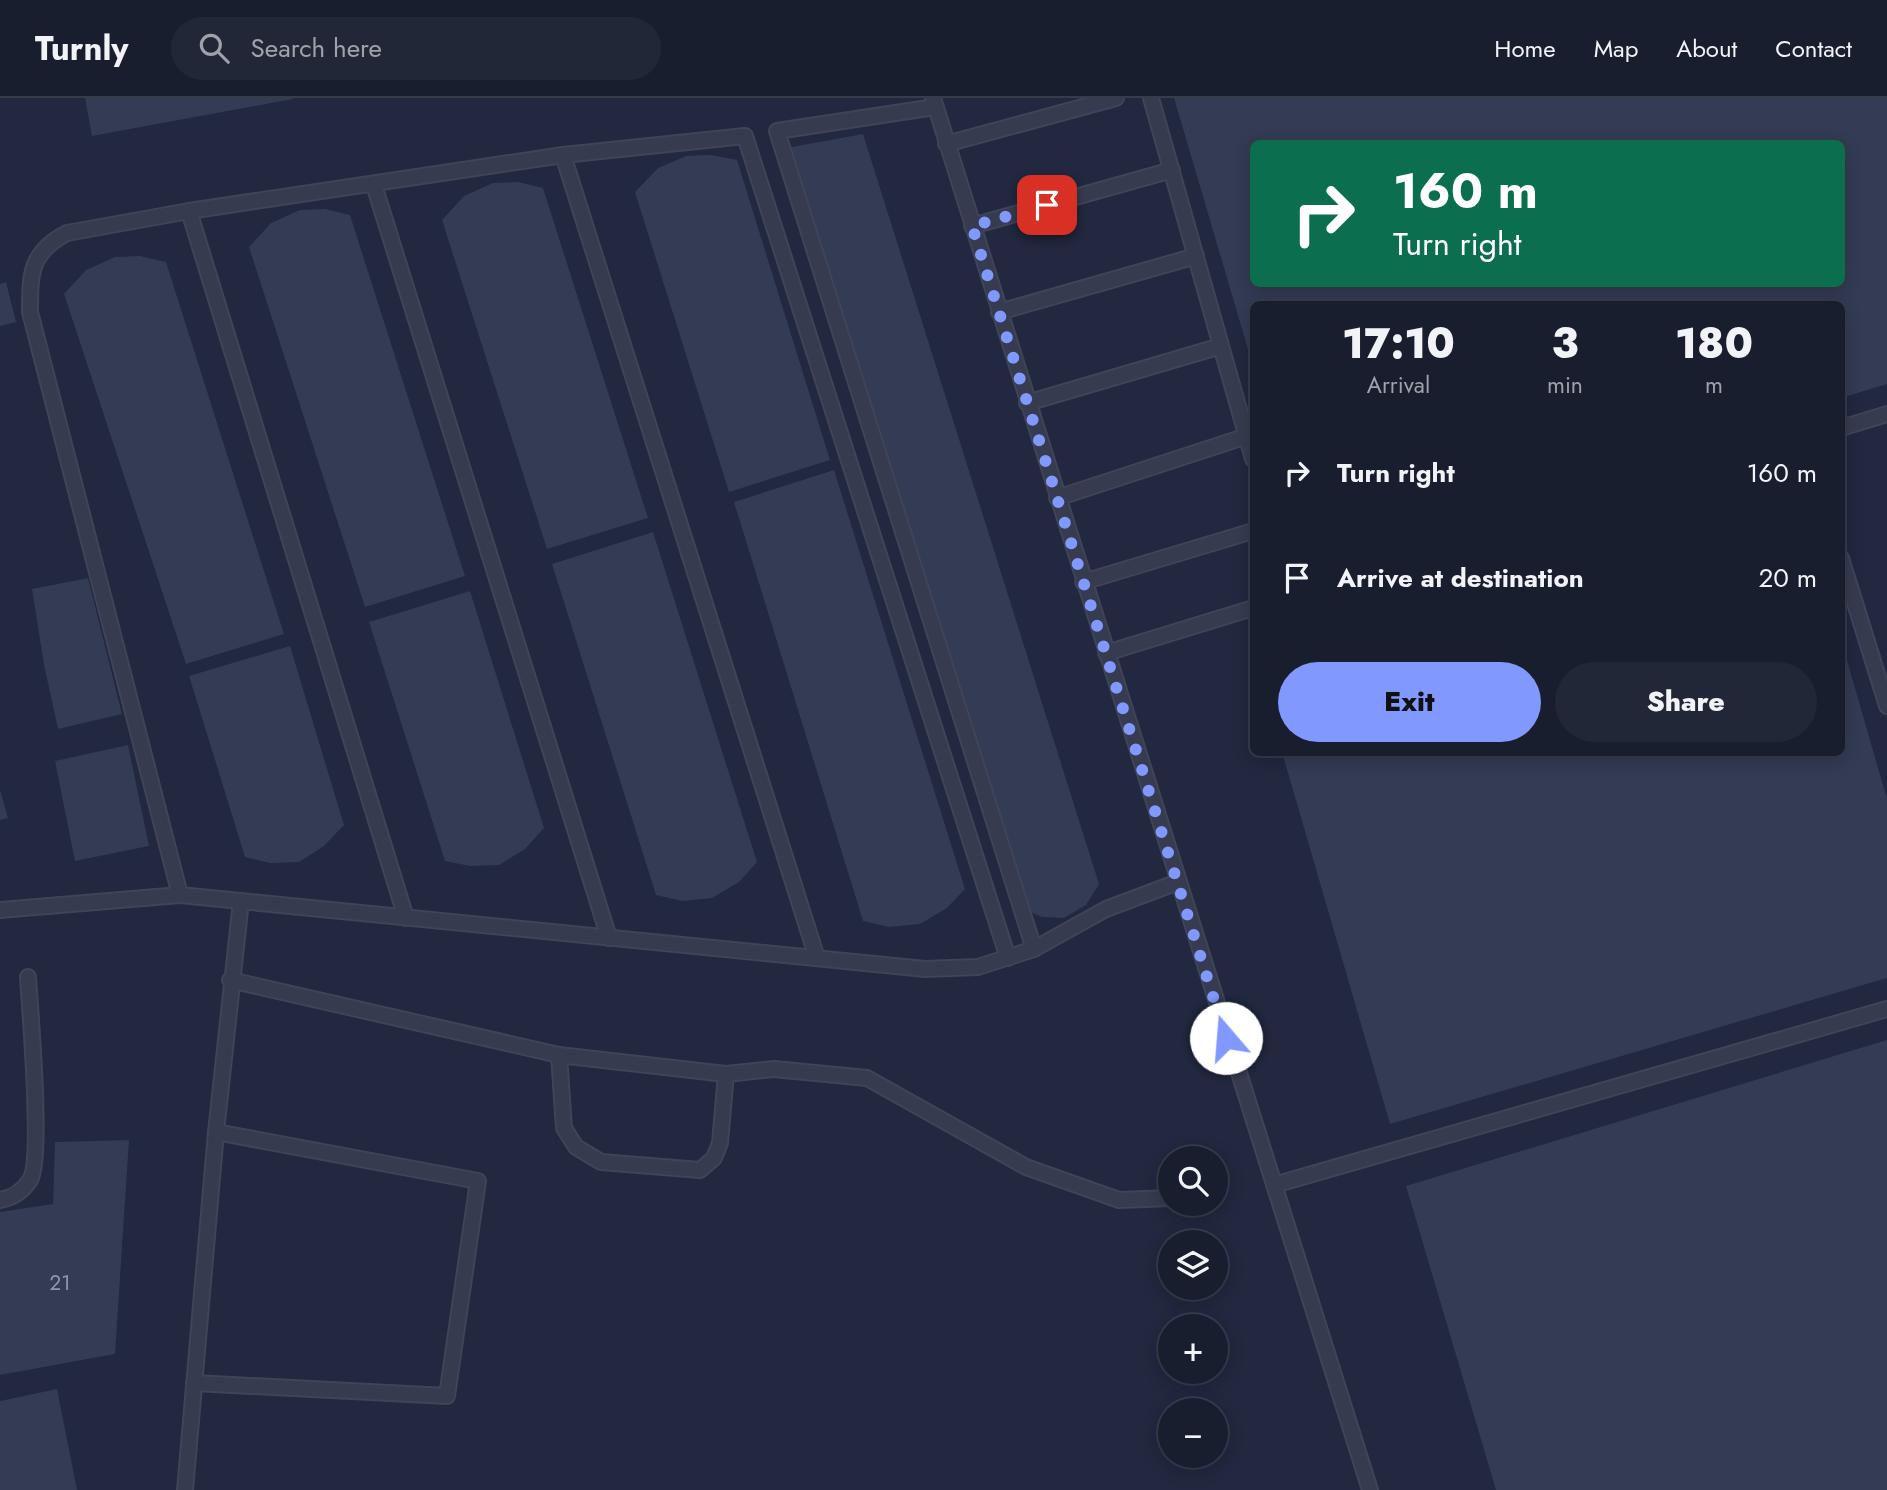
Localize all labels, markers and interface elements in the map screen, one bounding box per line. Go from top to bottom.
search box [171,17,661,80]
text: Turnly [35,25,129,72]
icon: search [195,29,233,67]
text: Search here [251,29,382,67]
text: Home [1494,31,1556,66]
text: Map [1594,31,1638,66]
text: About [1676,31,1737,66]
text: Contact [1775,31,1852,66]
text: 160 m [1393,156,1538,226]
icon: right [1278,168,1369,259]
pin [1017,175,1077,235]
icon: arrive [1028,186,1066,224]
text: Turn right [1393,221,1522,267]
text: 17:10 [1342,313,1455,374]
text: 3 [1551,313,1578,374]
text: 180 [1675,313,1753,374]
text: Arrival [1367,368,1430,402]
text: min [1547,368,1583,402]
text: m [1705,368,1723,402]
icon: right [1278,454,1316,492]
text: Turn right [1337,454,1455,492]
text: 160 m [1747,454,1817,492]
icon: arrive [1278,559,1316,597]
text: Arrive at destination [1337,559,1584,597]
text: 20 m [1759,559,1817,597]
button: Exit [1278,662,1541,742]
button: Share [1555,662,1817,742]
position arrow [1189,1001,1263,1075]
map controls [1158,1146,1228,1468]
button: search [1158,1146,1228,1216]
button: layers [1158,1230,1228,1300]
house number: 21 [49,1268,71,1298]
button: + [1158,1314,1228,1384]
button: − [1158,1398,1228,1468]

